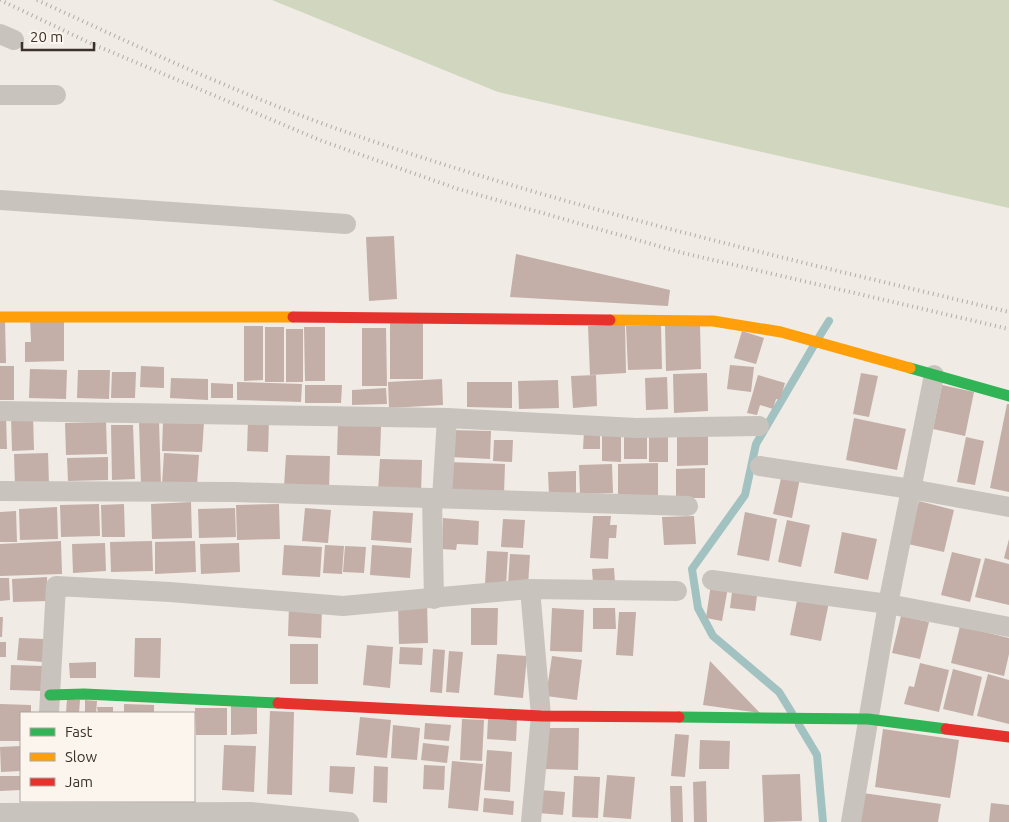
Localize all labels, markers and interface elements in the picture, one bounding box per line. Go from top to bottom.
scale bar [22,20,95,52]
text: 20 m [30,28,63,45]
legend [20,712,195,802]
text: Fast [65,723,93,740]
text: Slow [65,748,98,765]
text: Jam [65,773,93,790]

